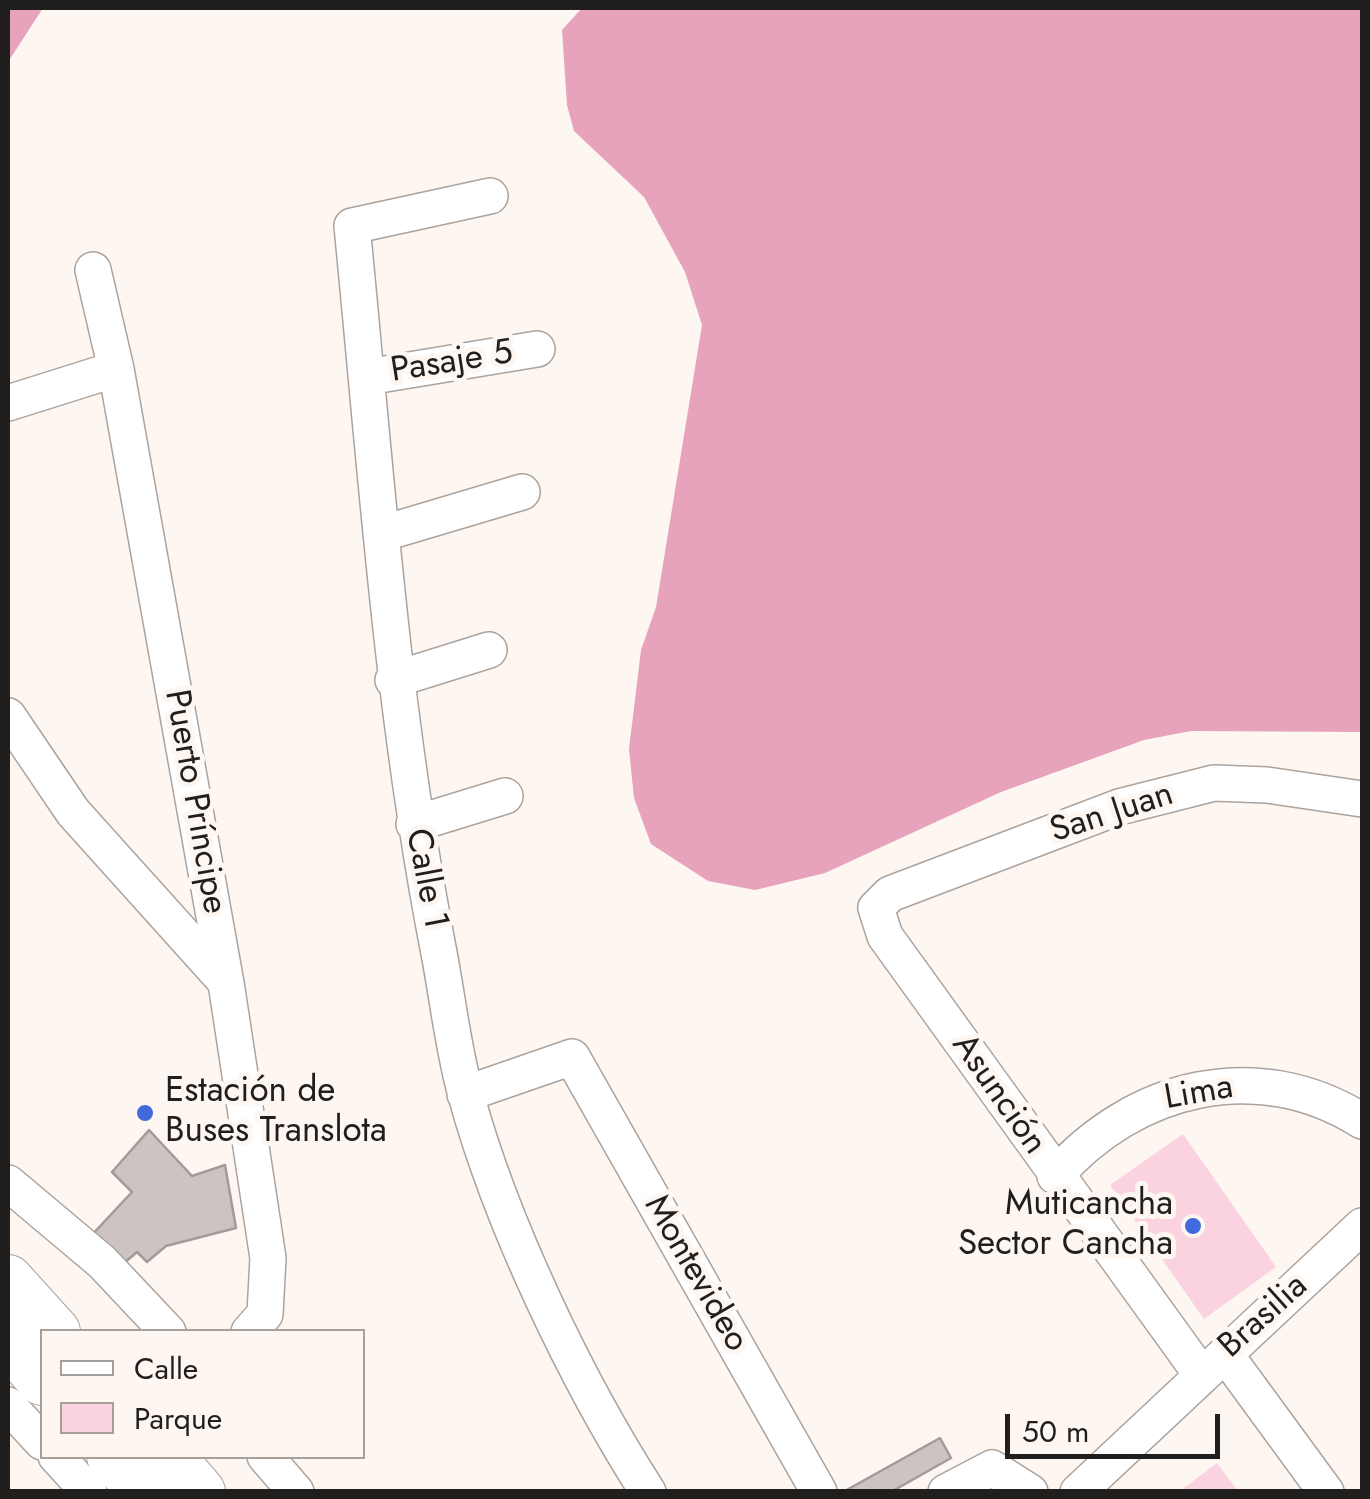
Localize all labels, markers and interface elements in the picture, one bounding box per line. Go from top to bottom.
street label: Pasaje 5 [388,333,516,393]
street label: Puerto Príncipe [154,687,234,917]
street label: San Juan [1045,774,1179,854]
street label: Calle 1 [395,825,455,933]
street label: Asunción [941,1027,1055,1163]
street label: Lima [1161,1067,1237,1121]
place label: Estación de Buses Translota [165,1072,387,1154]
marker: Estación de Buses Translota [134,1102,156,1124]
place label: Muticancha Sector Cancha [958,1185,1173,1267]
street label: Montevideo [633,1188,757,1360]
marker: Muticancha Sector Cancha [1182,1215,1204,1237]
street label: Brasilia [1211,1266,1317,1368]
legend [40,1329,365,1459]
text: Calle [134,1347,198,1390]
scale bar [1010,1394,1225,1456]
text: Parque [134,1397,222,1440]
text: 50 m [1022,1410,1089,1453]

